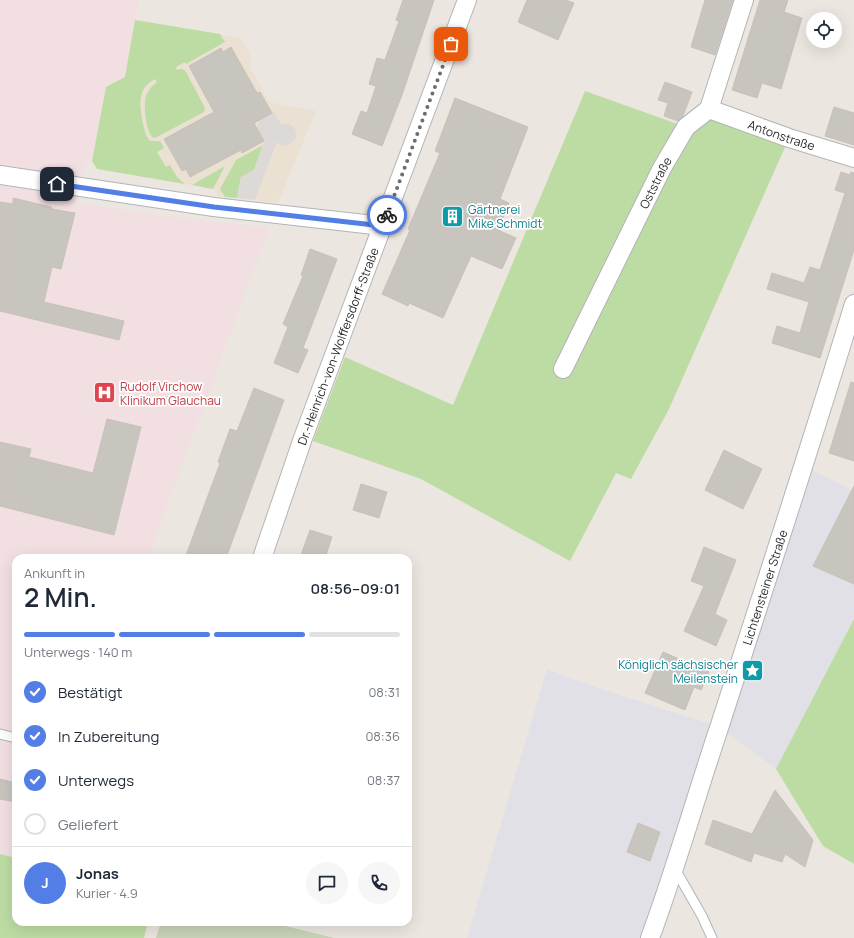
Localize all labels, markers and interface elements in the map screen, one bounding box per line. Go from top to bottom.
map controls [806,12,842,48]
button: locate [806,12,842,48]
pin [434,27,468,61]
icon: bag [440,33,462,55]
street label: Antonstraße [746,115,817,154]
street label: Oststraße [635,153,675,211]
pin [40,167,74,201]
icon: home [46,173,68,195]
courier [367,195,407,235]
place label: Gärtnerei Mike Schmidt [468,201,542,232]
building icon: Gärtnerei Mike Schmidt [439,203,465,229]
icon: bike [376,204,398,226]
street label: Dr.-Heinrich-von-Wolffersdorff-Straße [293,245,382,447]
place label: Rudolf Virchow Klinikum Glauchau [120,378,221,409]
hospital icon: Rudolf Virchow Klinikum Glauchau [91,380,117,406]
street label: Lichtensteiner Straße [738,527,791,647]
text: Ankunft in [24,564,85,582]
text: 08:56–09:01 [310,578,400,599]
text: 2 Min. [24,579,97,615]
text: Unterwegs · 140 m [24,643,132,661]
place label: Königlich sächsischer Meilenstein [618,656,739,687]
place icon: Königlich sächsischer Meilenstein [740,658,766,684]
icon: check [24,681,46,703]
text: Bestätigt [58,682,123,703]
text: 08:31 [368,683,400,701]
icon: check [24,725,46,747]
text: In Zubereitung [58,726,159,747]
text: 08:36 [365,727,400,745]
icon: check [24,769,46,791]
text: Unterwegs [58,770,134,791]
text: 08:37 [367,771,400,789]
text: Geliefert [58,814,118,835]
button: chat [306,862,348,904]
button: phone [358,862,400,904]
text: Jonas [76,863,119,884]
text: J [41,872,49,893]
text: Kurier · 4.9 [76,884,138,902]

